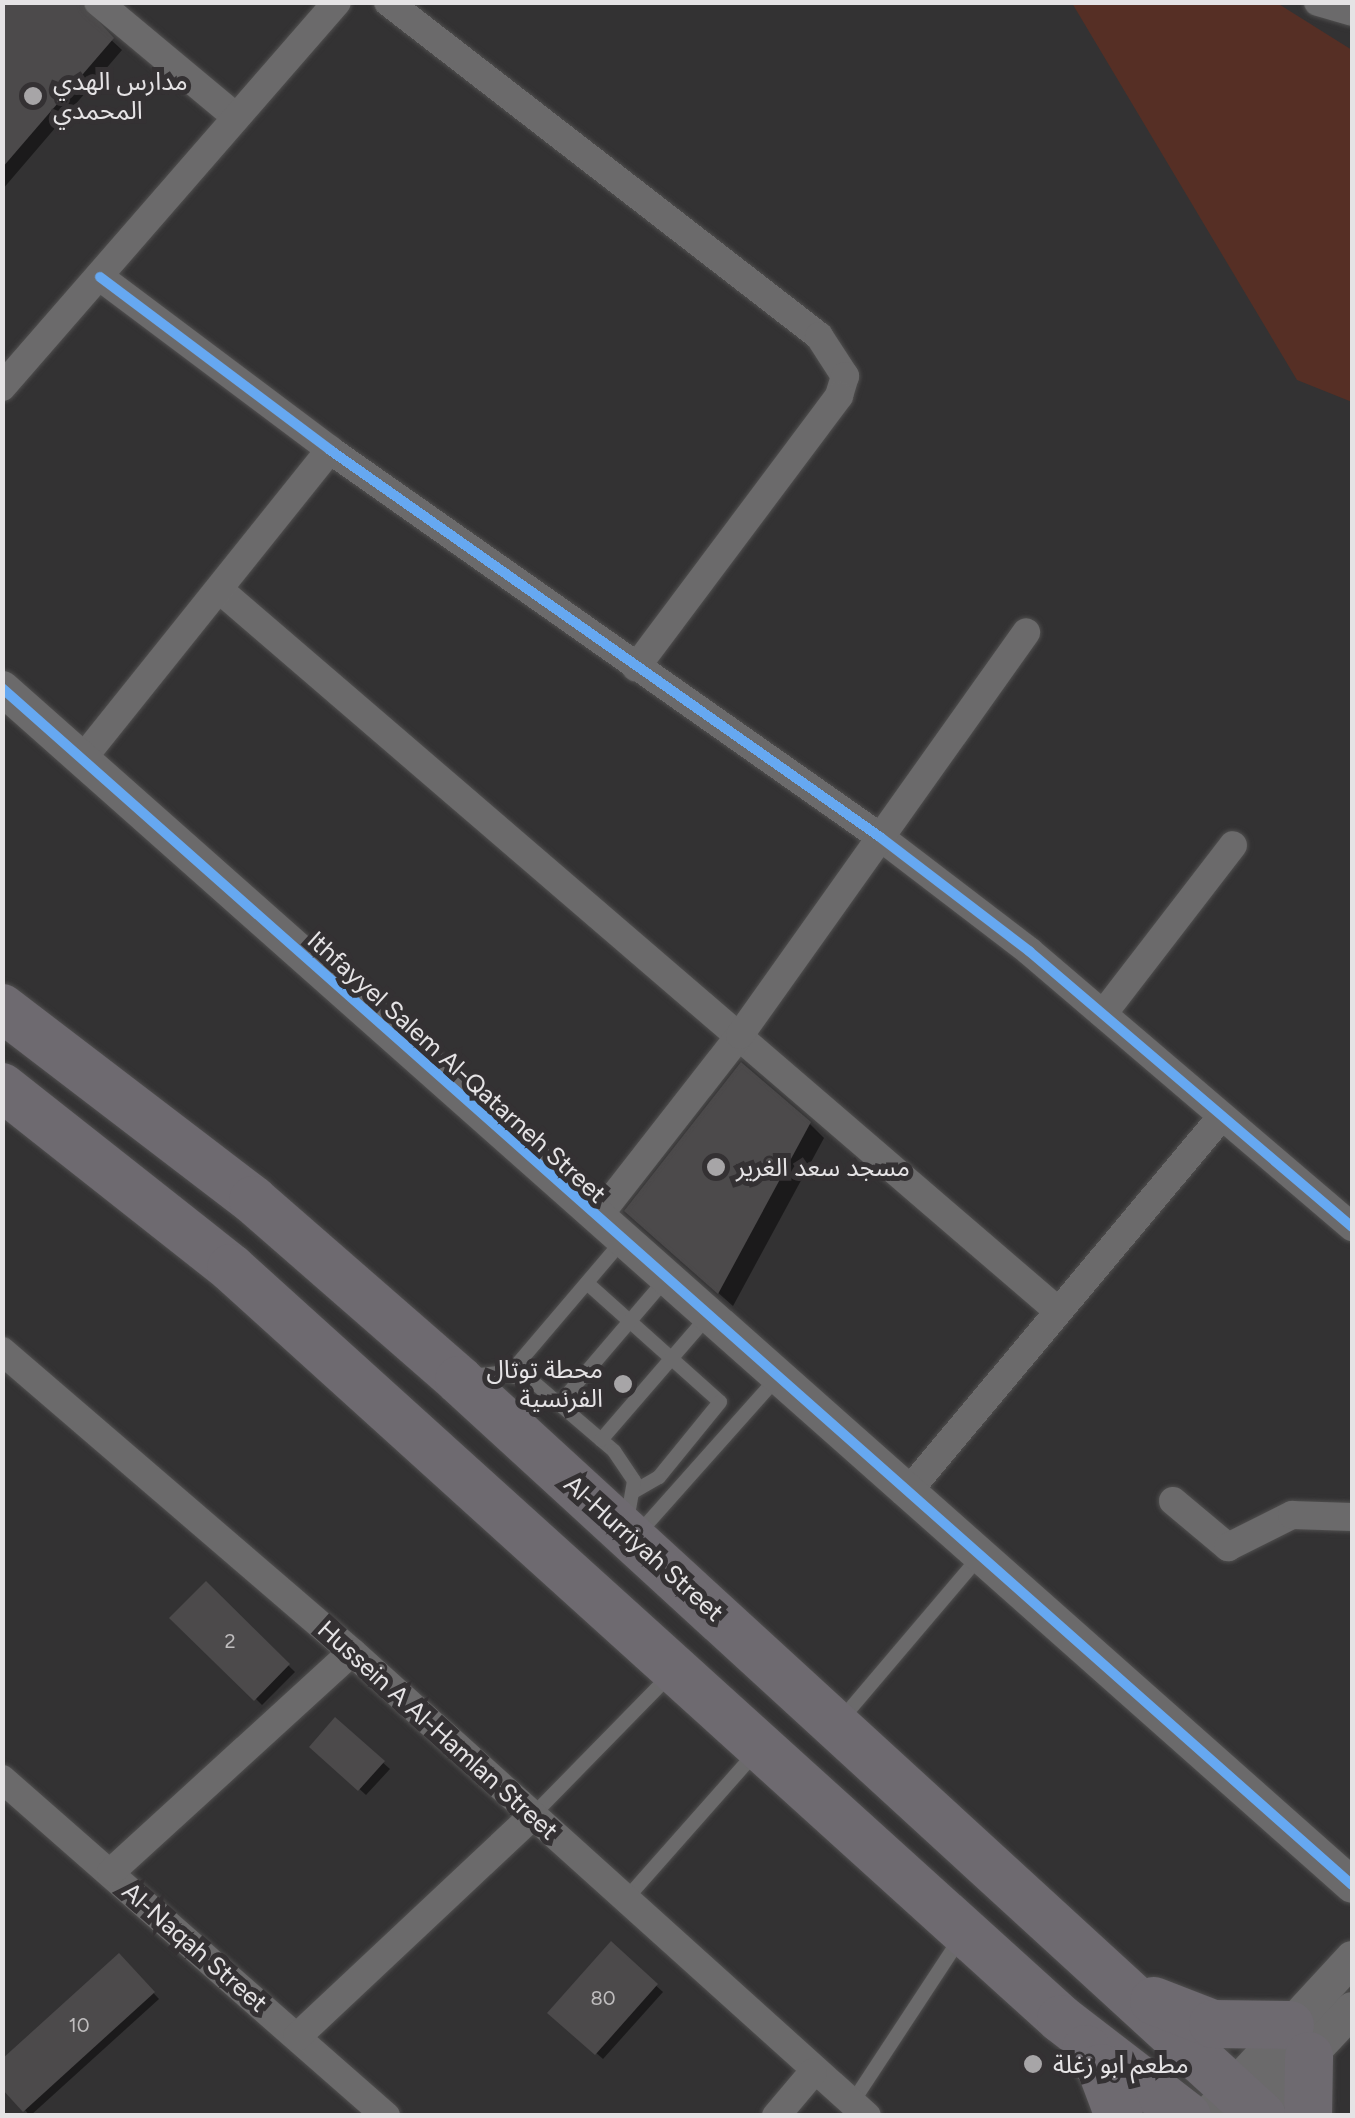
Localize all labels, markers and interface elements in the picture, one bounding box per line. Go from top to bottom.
place label: مدارس الهدي المحمدي [53,67,188,126]
marker: مدارس الهدي المحمدي [22,85,44,107]
street label: Ithfayyel Salem Al-Qatarneh Street [302,925,612,1209]
place label: مسجد سعد الغرير [736,1152,910,1182]
marker: مسجد سعد الغرير [705,1156,727,1178]
place label: محطة توتال الفرنسية [486,1355,603,1414]
marker: محطة توتال الفرنسية [612,1373,634,1395]
street label: Al-Hurriyah Street [558,1469,730,1627]
street label: Hussein A Al-Hamlan Street [312,1614,564,1846]
house number: 2 [224,1629,236,1653]
street label: Al-Naqah Street [116,1876,274,2018]
house number: 80 [590,1986,616,2010]
house number: 10 [68,2013,90,2037]
place label: مطعم ابو زغلة [1053,2049,1189,2079]
marker: مطعم ابو زغلة [1022,2053,1044,2075]

